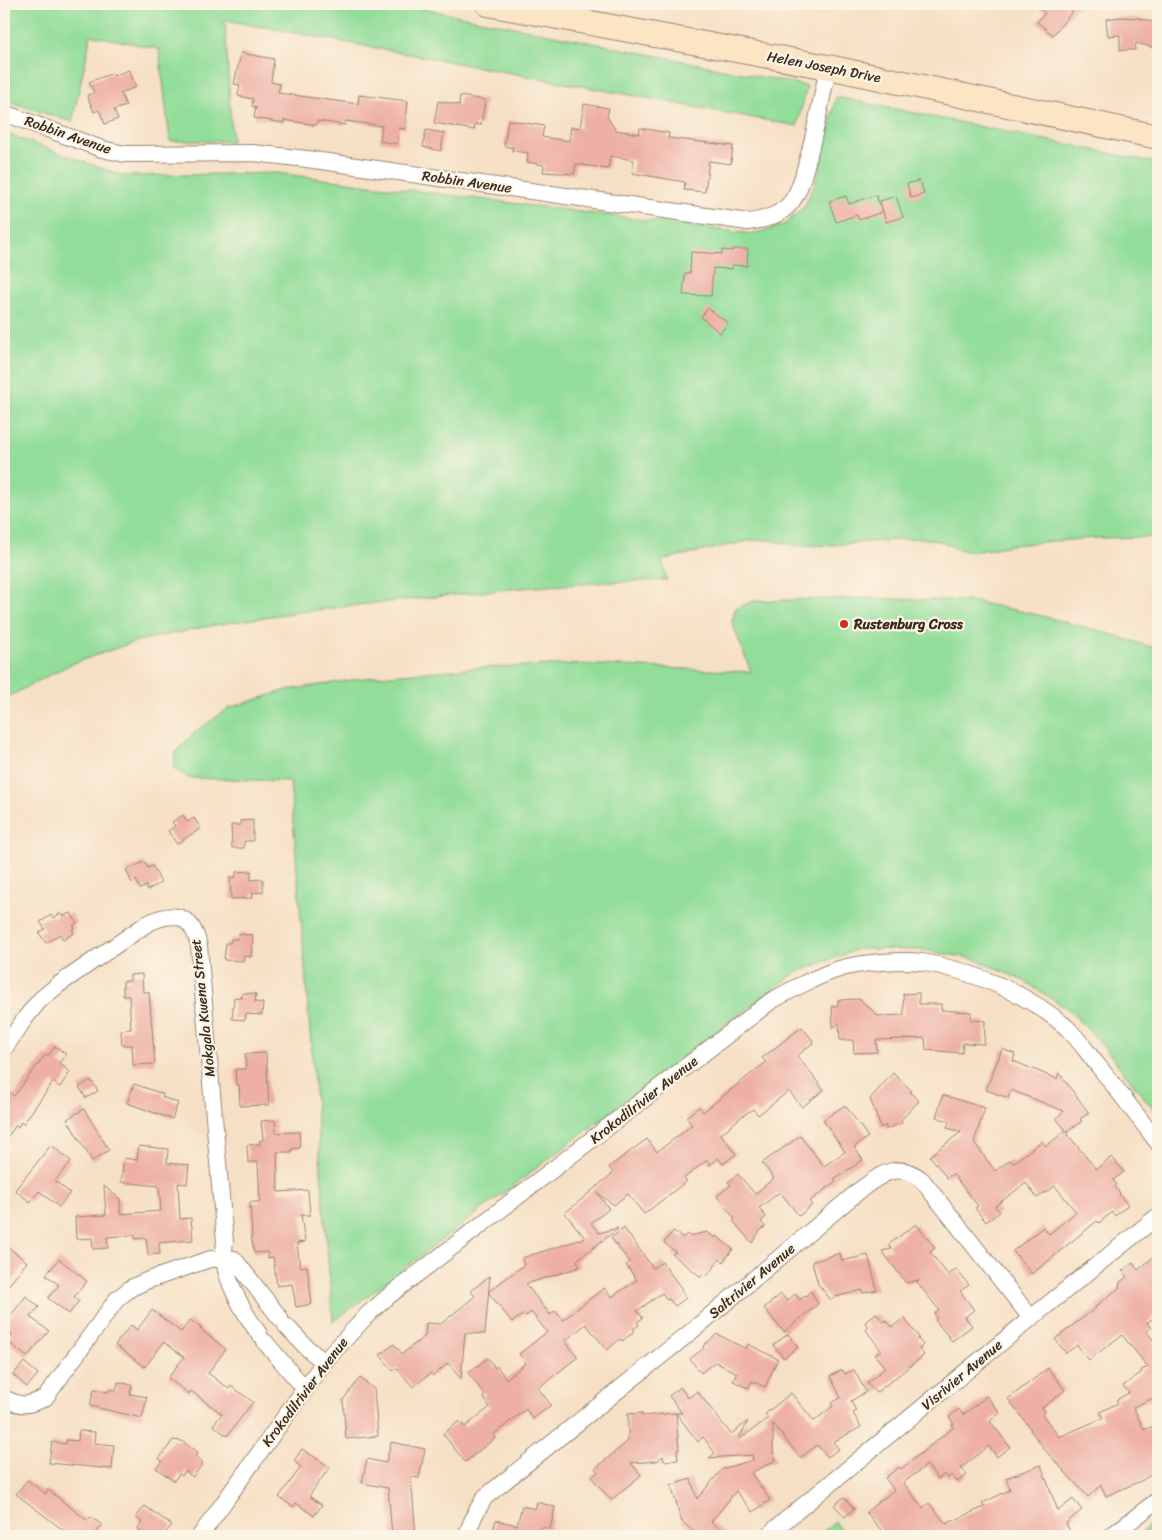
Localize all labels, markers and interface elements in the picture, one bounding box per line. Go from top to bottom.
street label: Helen Joseph Drive [765,44,883,90]
street label: Robbin Avenue [21,108,115,162]
street label: Robbin Avenue [420,163,514,201]
place label: Rustenburg Cross [853,612,963,637]
marker: Rustenburg Cross [838,618,850,630]
street label: Mokgala Kwena Street [183,938,223,1078]
street label: Krokodilrivier Avenue [584,1049,704,1150]
street label: Saltrivier Avenue [703,1237,801,1325]
street label: Krokodilrivier Avenue [255,1332,355,1452]
street label: Visrivier Avenue [916,1333,1008,1417]

